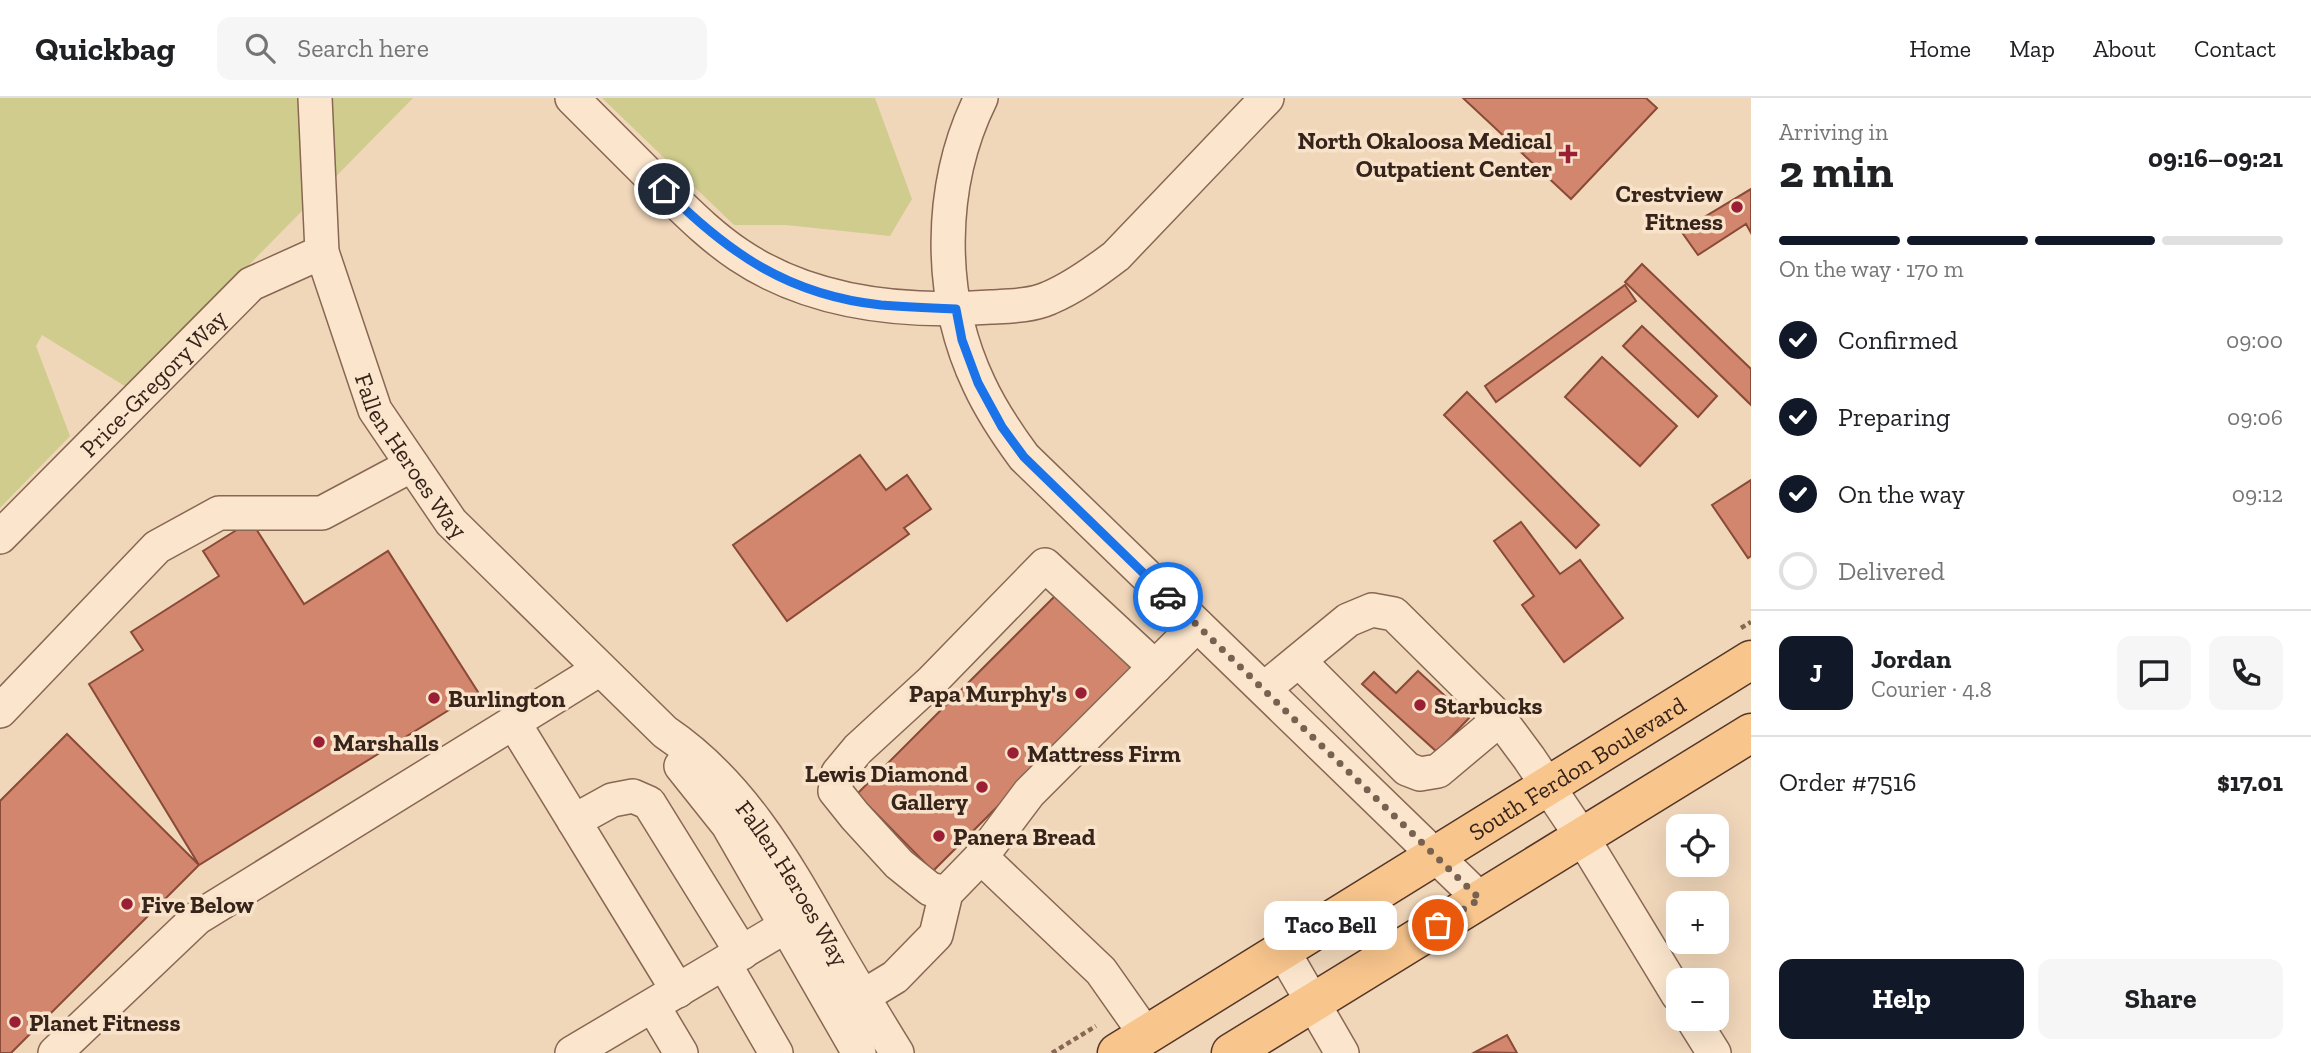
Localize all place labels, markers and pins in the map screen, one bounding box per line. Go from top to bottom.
place label: North Okaloosa Medical Outpatient Center [1298,126,1552,183]
marker: North Okaloosa Medical Outpatient Center [1558,144,1578,164]
pin [634,159,694,219]
place label: Crestview Fitness [1616,179,1724,236]
marker: Crestview Fitness [1729,199,1745,215]
place label: Papa Murphy's [909,679,1067,708]
place label: Burlington [448,684,566,713]
marker: Papa Murphy's [1073,685,1089,701]
marker: Burlington [426,690,442,706]
place label: Starbucks [1434,691,1543,720]
marker: Starbucks [1412,697,1428,713]
place label: Marshalls [333,728,439,757]
marker: Marshalls [311,734,327,750]
place label: Mattress Firm [1027,739,1181,768]
marker: Mattress Firm [1005,745,1021,761]
place label: Lewis Diamond Gallery [805,759,968,816]
marker: Lewis Diamond Gallery [974,779,990,795]
place label: Panera Bread [953,822,1096,851]
marker: Panera Bread [931,828,947,844]
place label: Five Below [141,890,254,919]
pin [1408,895,1468,955]
marker: Five Below [119,896,135,912]
callout: Taco Bell [1263,900,1396,950]
place label: Planet Fitness [29,1008,180,1037]
marker: Planet Fitness [7,1014,23,1030]

